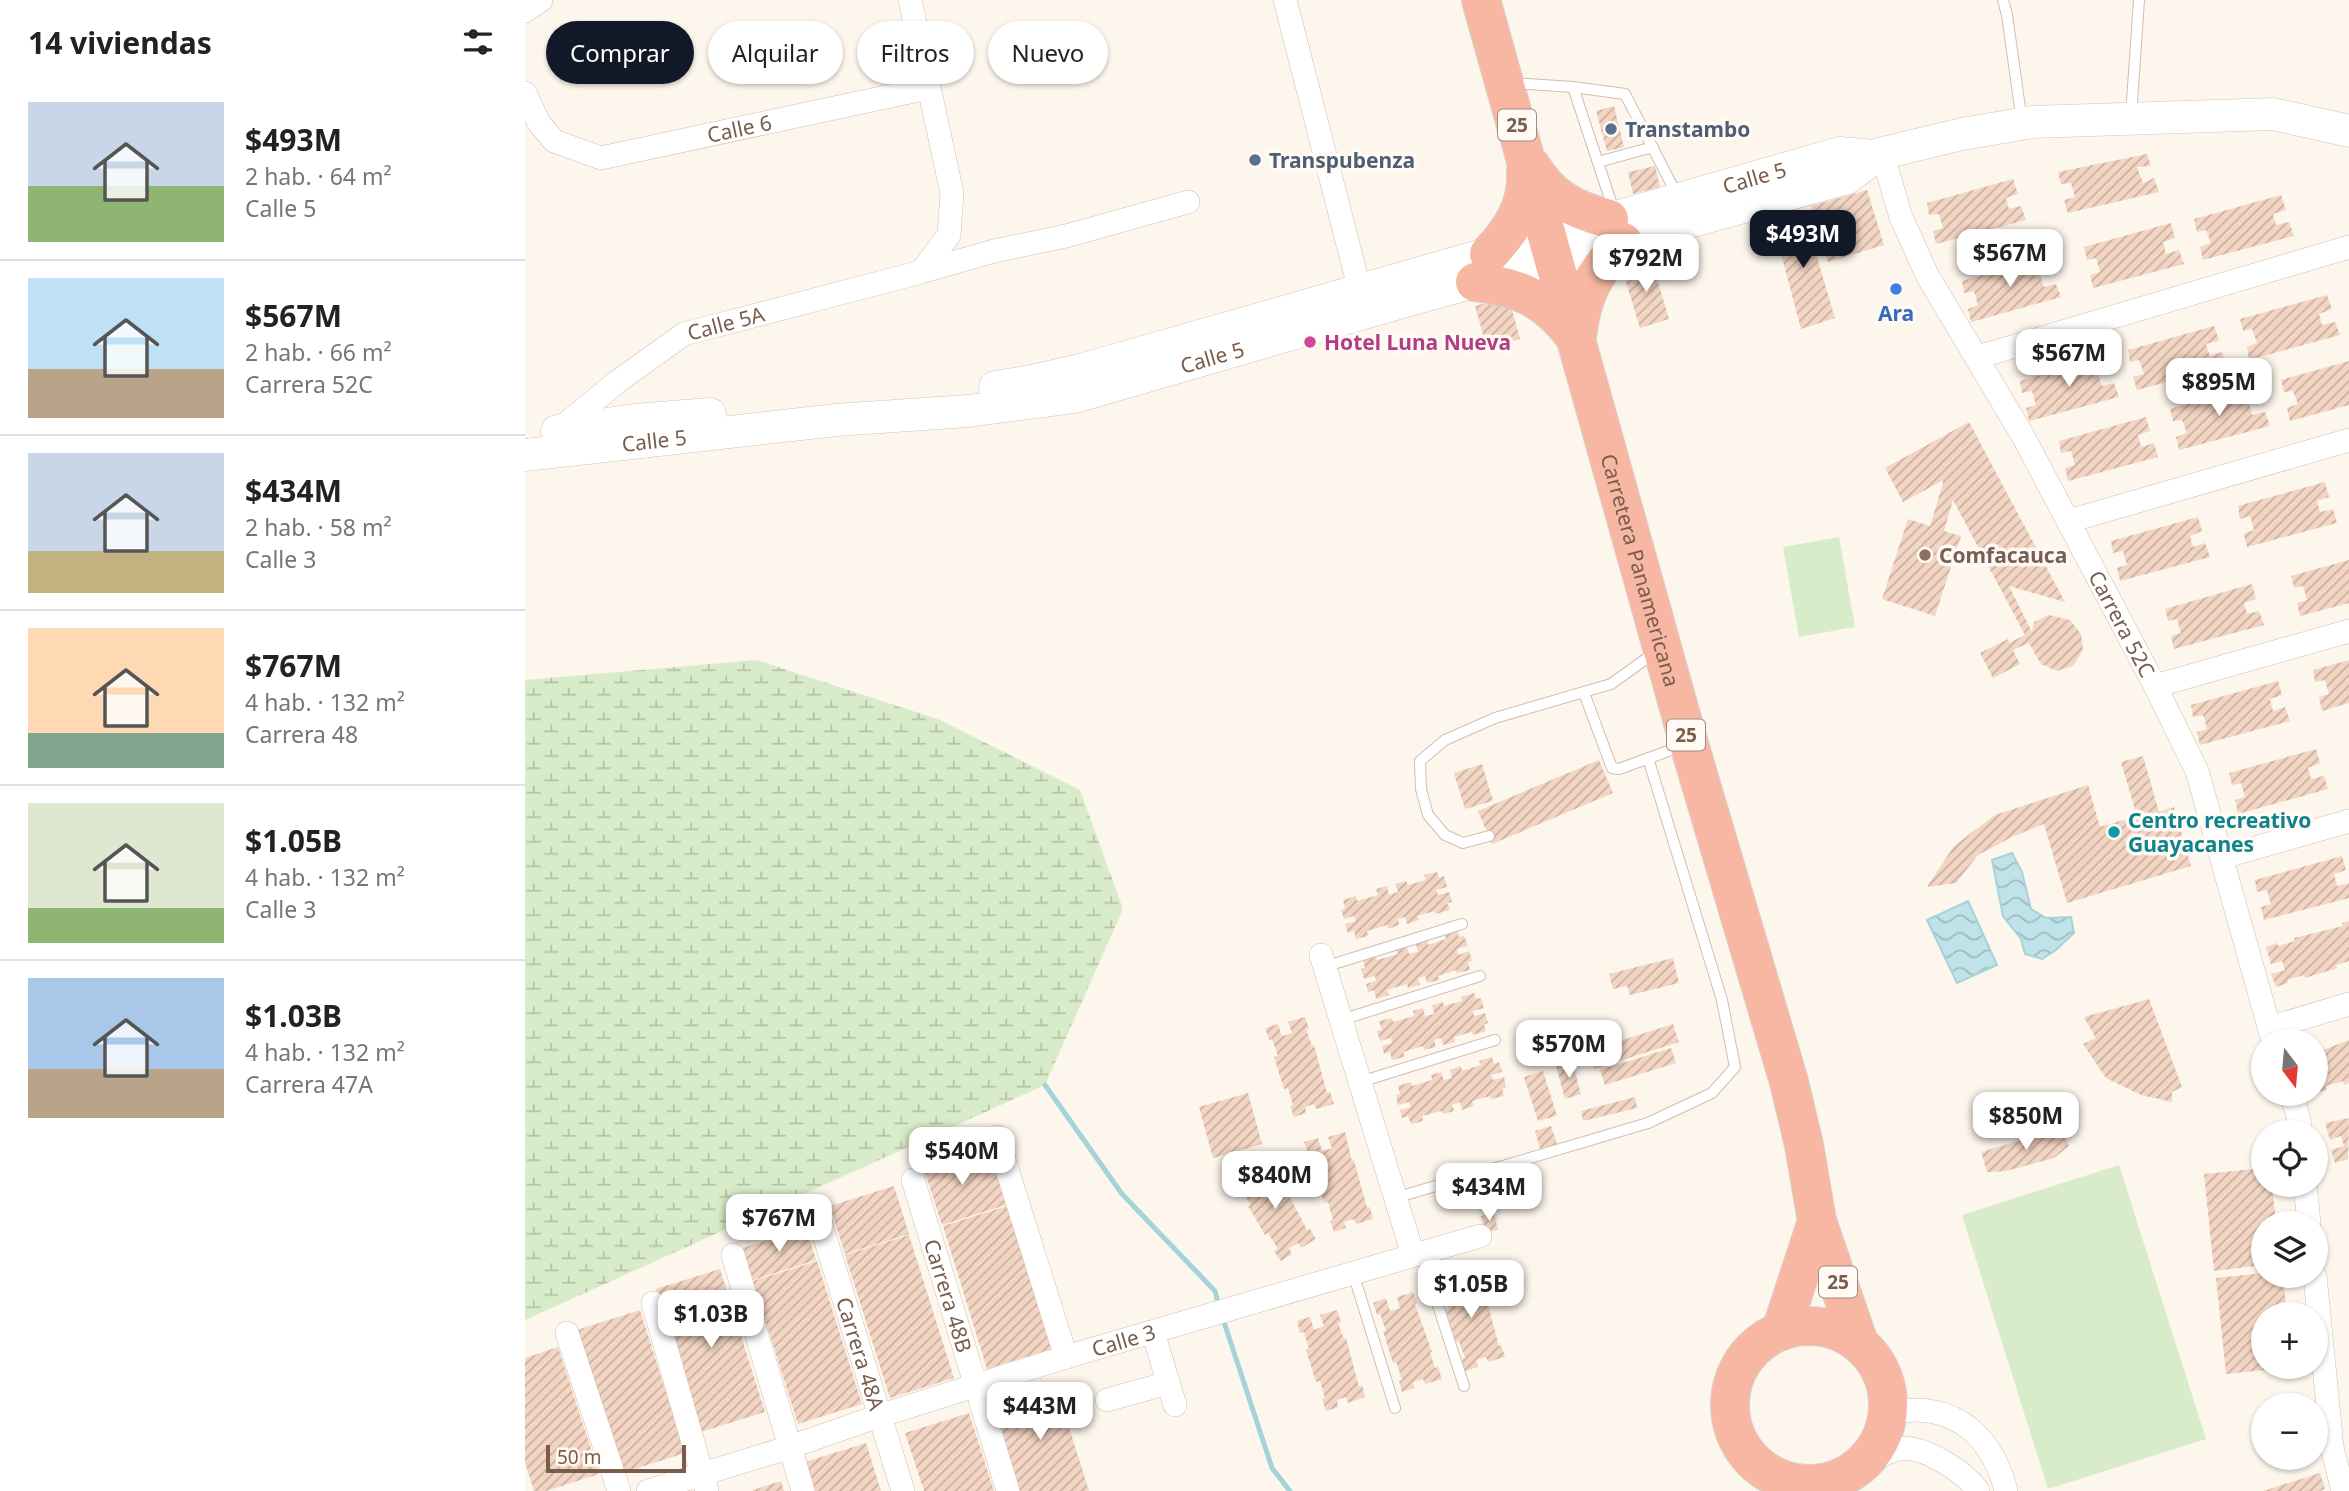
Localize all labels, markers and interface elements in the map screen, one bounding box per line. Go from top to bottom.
chip: Comprar [546,21,694,84]
chip: Alquilar [708,21,843,84]
chip: Filtros [857,21,974,84]
chip: Nuevo [988,21,1108,84]
text: 14 viviendas [28,22,212,63]
icon: filters [459,23,497,61]
street label: Calle 6 [705,108,774,149]
road number: 25 [1498,110,1536,140]
place label: Transtambo [1625,115,1750,143]
text: $493M [245,119,342,160]
marker: Transtambo [1603,121,1619,137]
icon: home [84,130,168,214]
place label: Transpubenza [1269,146,1415,174]
marker: Transpubenza [1247,152,1263,168]
street label: Calle 5 [1719,155,1790,200]
text: 2 hab. · 64 m² [245,160,392,192]
text: Calle 5 [245,192,316,224]
pin: $493M [1754,210,1852,270]
text: $493M [1766,217,1840,249]
pin: $567M [1961,230,2059,289]
pin: $792M [1597,234,1695,294]
text: $567M [1973,236,2047,268]
text: $792M [1609,241,1683,273]
marker: Ara [1888,281,1904,297]
text: $567M [245,295,342,336]
street label: Calle 5A [684,299,768,347]
place label: Ara [1878,299,1914,327]
icon: home [84,306,168,390]
place label: Hotel Luna Nueva [1324,328,1511,356]
pin: $567M [2020,330,2118,389]
marker: Hotel Luna Nueva [1302,334,1318,350]
street label: Calle 5 [1177,335,1247,380]
text: 2 hab. · 66 m² [245,336,392,368]
text: $567M [2032,336,2106,368]
pin: $895M [2170,358,2268,418]
text: $895M [2182,365,2256,397]
text: Carrera 52C [245,368,373,400]
street label: Calle 5 [620,423,688,458]
street label: Carretera Panamericana [1595,451,1686,690]
text: $434M [245,470,342,511]
icon: home [84,481,168,565]
text: 2 hab. · 58 m² [245,511,392,543]
place label: Comfacauca [1939,541,2067,569]
text: Calle 3 [245,543,316,575]
marker: Comfacauca [1917,547,1933,563]
street label: Carrera 52C [2082,566,2162,682]
text: $767M [245,645,342,686]
icon: home [84,656,168,740]
text: 4 hab. · 132 m² [245,686,405,718]
text: Carrera 48 [245,718,358,750]
road number: 25 [1667,720,1705,750]
place label: Centro recreativo Guayacanes [2128,806,2311,858]
text: $1.05B [245,820,342,861]
marker: Centro recreativo Guayacanes [2106,824,2122,840]
icon: home [84,831,168,915]
text: 4 hab. · 132 m² [245,861,405,893]
text: Calle 3 [245,893,316,925]
text: $1.03B [245,995,342,1036]
icon: home [84,1006,168,1090]
pin: $570M [1520,1020,1618,1080]
text: $570M [1532,1027,1606,1059]
north arrow [2251,1029,2327,1106]
map controls [2251,1029,2328,1470]
text: 4 hab. · 132 m² [245,1036,405,1068]
text: Carrera 47A [245,1068,373,1100]
pin: $850M [1977,1092,2075,1152]
text: $850M [1989,1099,2063,1131]
button: locate [2251,1120,2328,1197]
pin: $540M [913,1128,1011,1187]
text: $540M [925,1134,999,1166]
pin: $840M [1226,1152,1324,1211]
text: $840M [1238,1158,1312,1190]
pin: $434M [1440,1164,1538,1223]
text: $434M [1452,1170,1526,1202]
pin: $767M [730,1194,828,1254]
text: $767M [742,1201,816,1233]
button: layers [2251,1211,2328,1288]
street label: Carrera 48B [918,1236,979,1356]
pin: $1.05B [1414,1260,1528,1320]
road number: 25 [1819,1266,1857,1298]
text: $1.05B [1434,1267,1508,1299]
pin: $1.03B [654,1290,768,1350]
street label: Carrera 48A [830,1294,891,1414]
text: $1.03B [674,1297,748,1329]
button: + [2251,1302,2328,1379]
street label: Calle 3 [1088,1318,1159,1363]
pin: $443M [991,1382,1089,1442]
text: $443M [1003,1389,1077,1421]
button: − [2251,1393,2328,1470]
scale bar [546,1442,686,1474]
text: 50 m [557,1444,601,1470]

